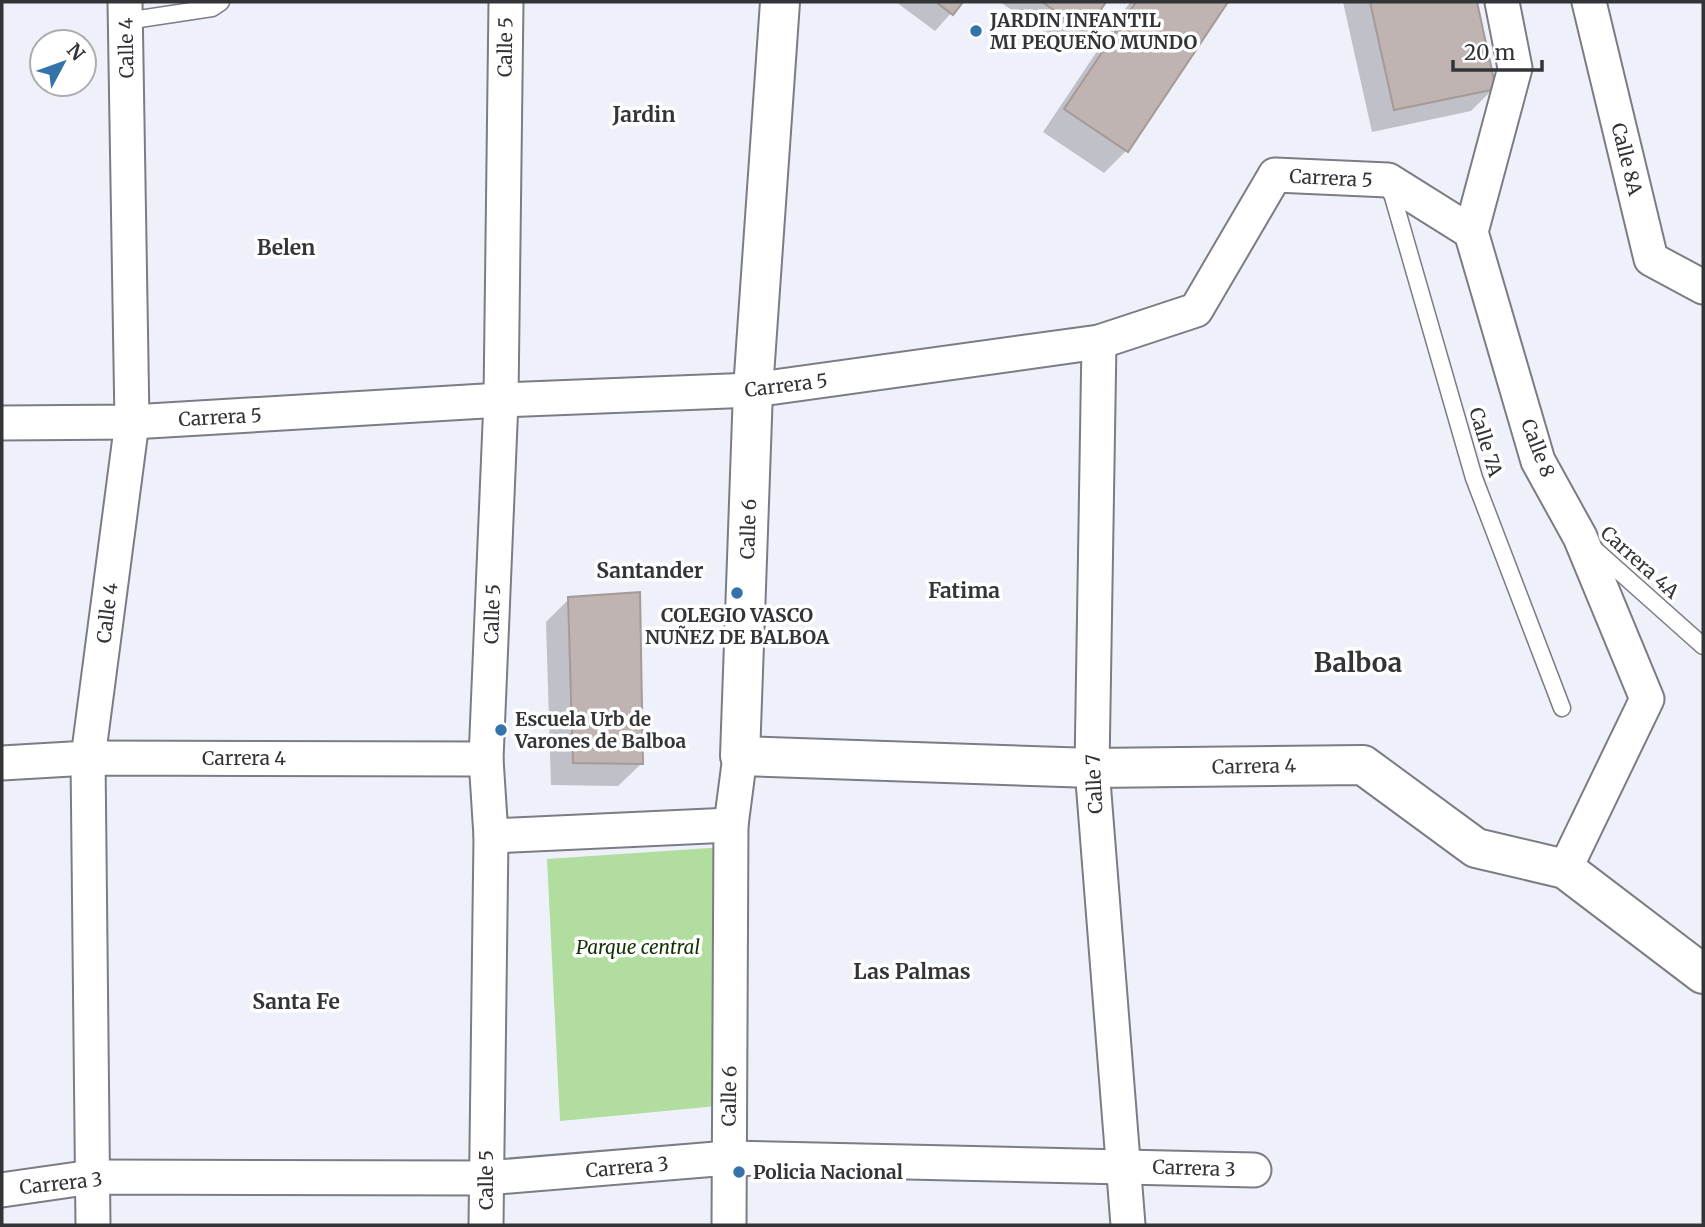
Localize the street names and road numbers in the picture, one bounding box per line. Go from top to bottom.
street label: Calle 4 [113,17,139,79]
street label: Calle 5 [492,17,518,77]
street label: Calle 8A [1606,120,1648,198]
street label: Carrera 5 [1289,164,1373,192]
street label: Carrera 5 [743,368,829,402]
street label: Carrera 5 [178,403,262,431]
street label: Calle 7A [1464,404,1508,480]
street label: Calle 8 [1516,416,1560,480]
street label: Calle 6 [735,498,761,560]
street label: Carrera 4A [1596,521,1685,604]
street label: Calle 4 [91,581,123,645]
street label: Calle 5 [479,584,505,644]
street label: Carrera 4 [202,746,286,770]
street label: Calle 7 [1080,753,1108,815]
street label: Carrera 4 [1212,753,1297,779]
street label: Calle 6 [716,1066,742,1126]
street label: Calle 5 [474,1150,498,1210]
street label: Carrera 3 [584,1151,670,1183]
street label: Carrera 3 [1152,1155,1236,1181]
street label: Carrera 3 [18,1167,104,1199]

